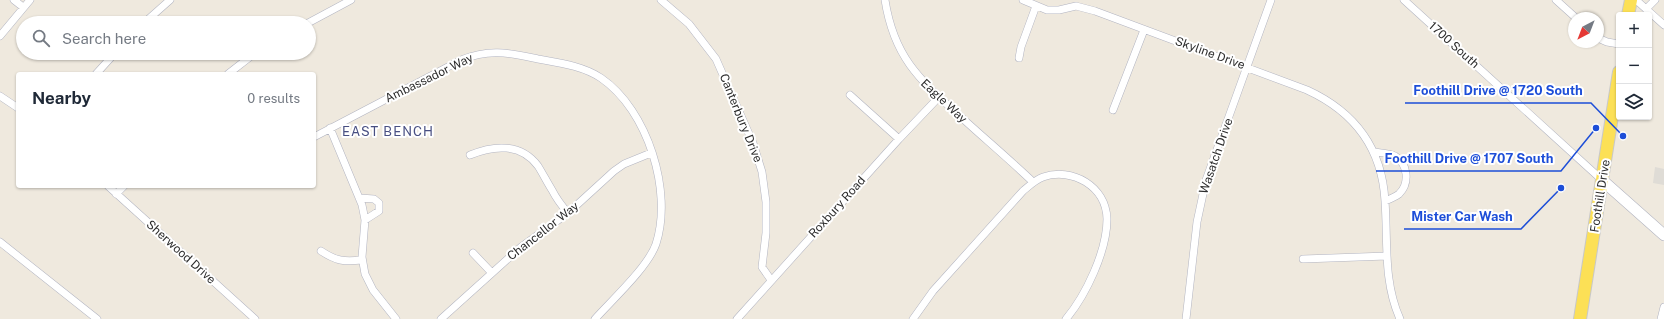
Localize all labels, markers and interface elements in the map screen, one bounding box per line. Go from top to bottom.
north arrow [1568,12,1604,48]
map controls [1616,12,1652,120]
button: + [1616,12,1652,48]
search box [16,16,316,60]
street label: 1700 South [1426,19,1482,71]
icon: search [30,27,52,49]
text: Search here [62,30,146,47]
street label: Skyline Drive [1173,34,1247,72]
button: − [1616,48,1652,84]
street label: Ambassador Way [383,50,476,105]
street label: Canterbury Drive [717,72,765,165]
street label: Eagle Way [918,76,970,126]
callout: Foothill Drive @ 1720 South [1405,78,1591,103]
text: Foothill Drive @ 1720 South [1413,83,1583,98]
button: layers [1616,84,1652,120]
text: Nearby [32,88,91,108]
text: 0 results [247,91,300,106]
street label: Wasatch Drive [1196,116,1236,196]
district label: EAST BENCH [342,124,434,139]
callout: Foothill Drive @ 1707 South [1376,146,1561,171]
text: Foothill Drive @ 1707 South [1384,151,1554,166]
street label: Foothill Drive [1587,158,1613,233]
street label: Roxbury Road [806,173,868,241]
street label: Chancellor Way [505,198,582,263]
callout: Mister Car Wash [1404,204,1521,229]
text: Mister Car Wash [1411,209,1513,224]
street label: Sherwood Drive [144,217,219,287]

